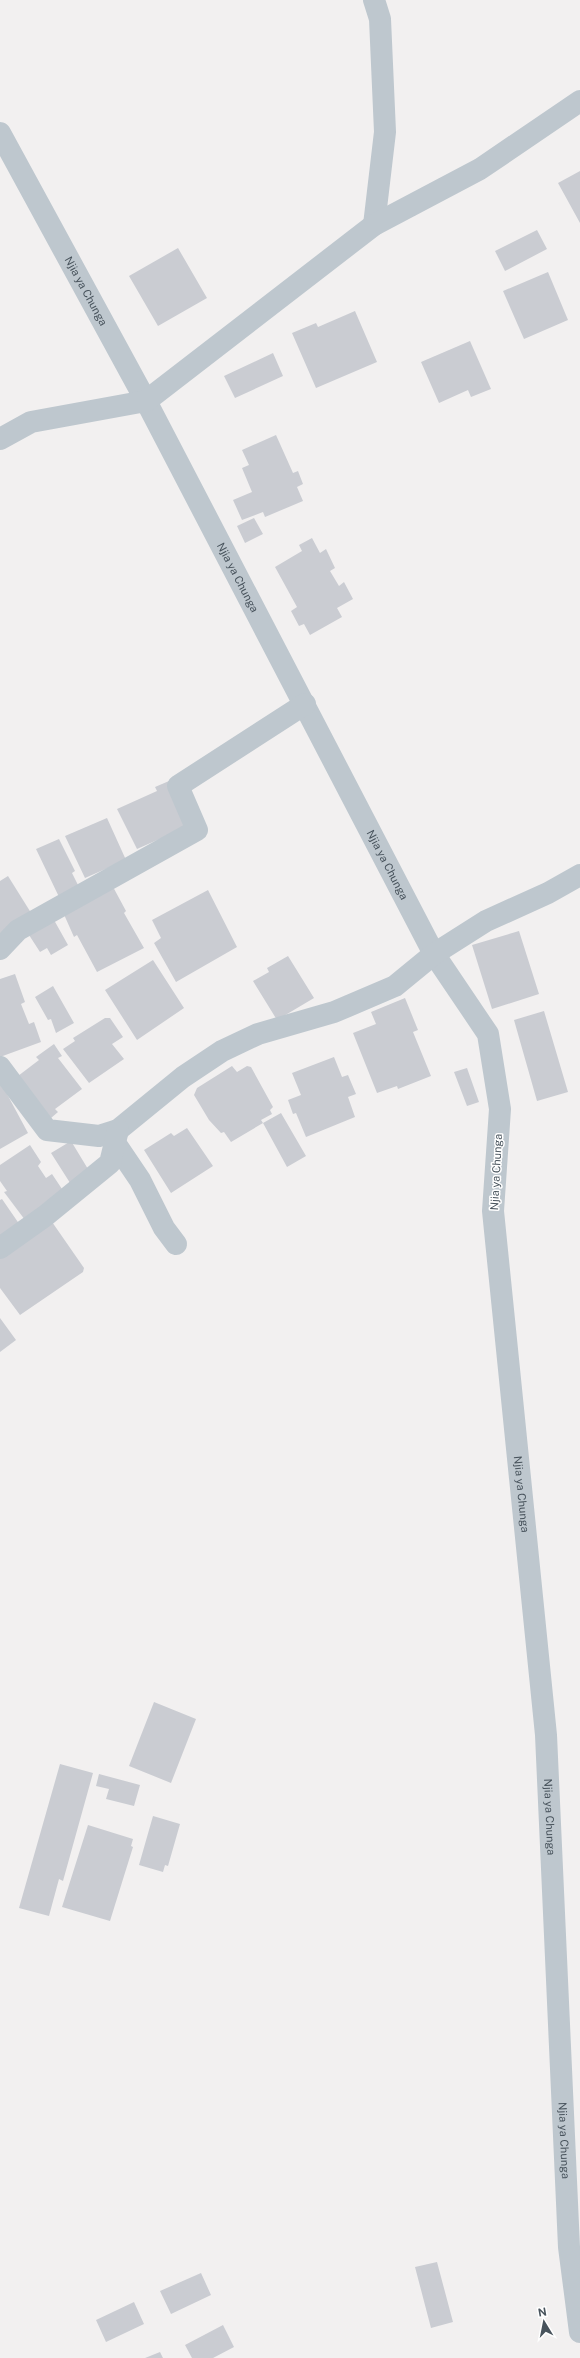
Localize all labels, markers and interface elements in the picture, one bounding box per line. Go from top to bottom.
street label: Njia ya Chunga [62,254,110,328]
street label: Njia ya Chunga [215,541,261,614]
street label: Njia ya Chunga [364,828,411,902]
street label: Njia ya Chunga [488,1133,504,1211]
street label: Njia ya Chunga [512,1455,531,1533]
street label: Njia ya Chunga [542,1778,557,1855]
street label: Njia ya Chunga [556,2102,572,2179]
north arrow [524,2302,564,2342]
text: N [537,2305,548,2319]

